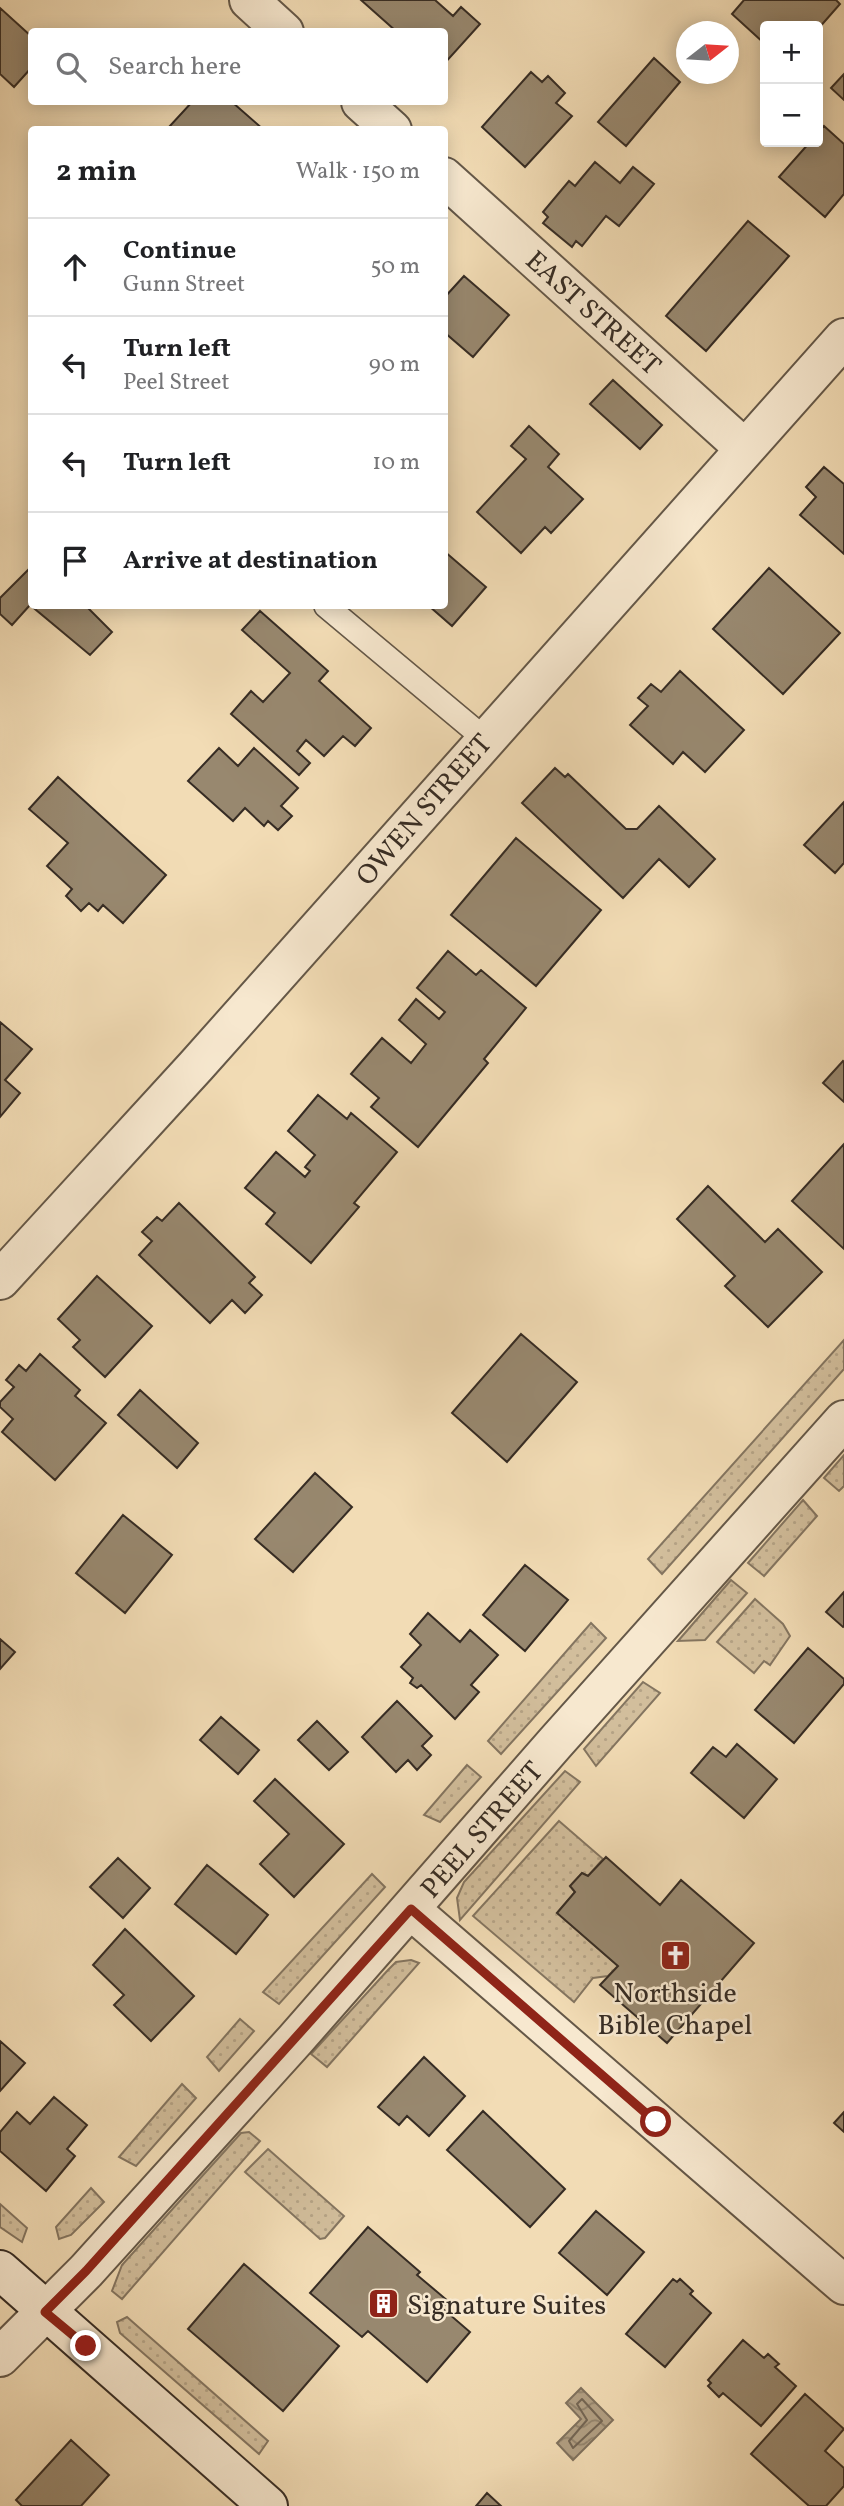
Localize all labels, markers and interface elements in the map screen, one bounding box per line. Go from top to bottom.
north arrow [676,21,739,84]
map controls [760,21,823,147]
button: + [760,21,823,84]
search box [28,28,448,105]
icon: search [52,48,90,86]
text: Search here [108,49,241,85]
button: − [760,84,823,147]
text: 2 min [56,151,137,193]
text: Walk · 150 m [296,156,420,188]
text: Continue [123,233,236,269]
street label: EAST STREET [516,242,669,385]
icon: ahead [56,248,94,286]
text: 50 m [371,251,420,283]
text: Gunn Street [123,269,245,301]
text: Turn left [123,331,231,367]
icon: left [56,346,94,384]
text: 90 m [369,349,420,381]
text: Peel Street [123,367,229,399]
icon: left [56,444,94,482]
text: Turn left [123,445,231,481]
text: 10 m [372,447,420,479]
icon: arrive [56,542,94,580]
text: Arrive at destination [123,543,378,579]
street label: OWEN STREET [348,726,502,895]
street label: PEEL STREET [412,1754,553,1908]
church icon: Northside Bible Chapel [658,1938,692,1972]
place label: Northside Bible Chapel [598,1975,752,2046]
route start [640,2106,671,2137]
building icon: Signature Suites [367,2287,401,2321]
place label: Signature Suites [407,2287,606,2326]
route end [70,2330,101,2361]

